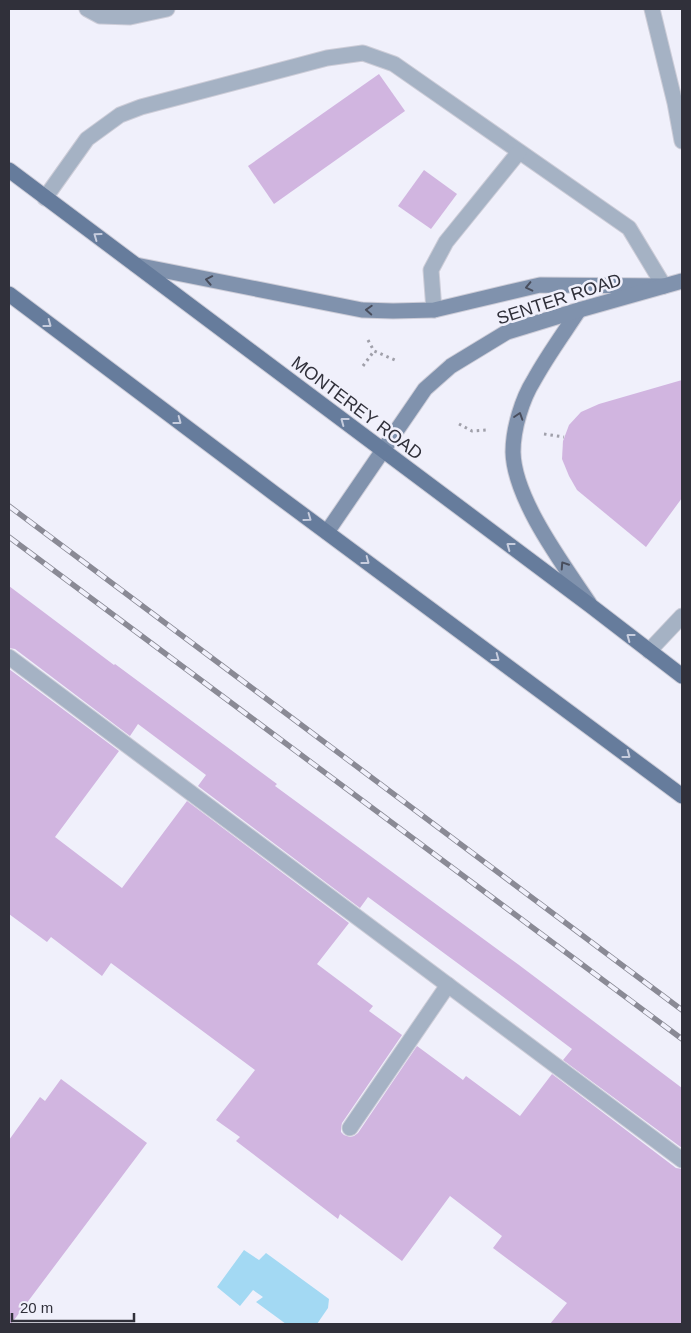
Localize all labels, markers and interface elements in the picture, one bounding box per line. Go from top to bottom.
one-way arrow [93,233,103,242]
street label: SENTER ROAD [494,269,624,329]
one-way arrow [205,275,214,285]
one-way arrow [524,281,533,292]
one-way arrow [364,305,372,315]
one-way arrow [42,318,51,326]
street label: MONTEREY ROAD [288,352,426,464]
one-way arrow [513,412,523,421]
one-way arrow [172,415,182,424]
one-way arrow [341,419,350,427]
one-way arrow [302,513,311,521]
one-way arrow [506,543,516,552]
one-way arrow [360,555,370,564]
one-way arrow [561,562,571,571]
one-way arrow [626,634,636,643]
one-way arrow [490,652,500,661]
one-way arrow [621,749,631,758]
scale bar [12,1290,135,1322]
text: 20 m [20,1299,53,1316]

